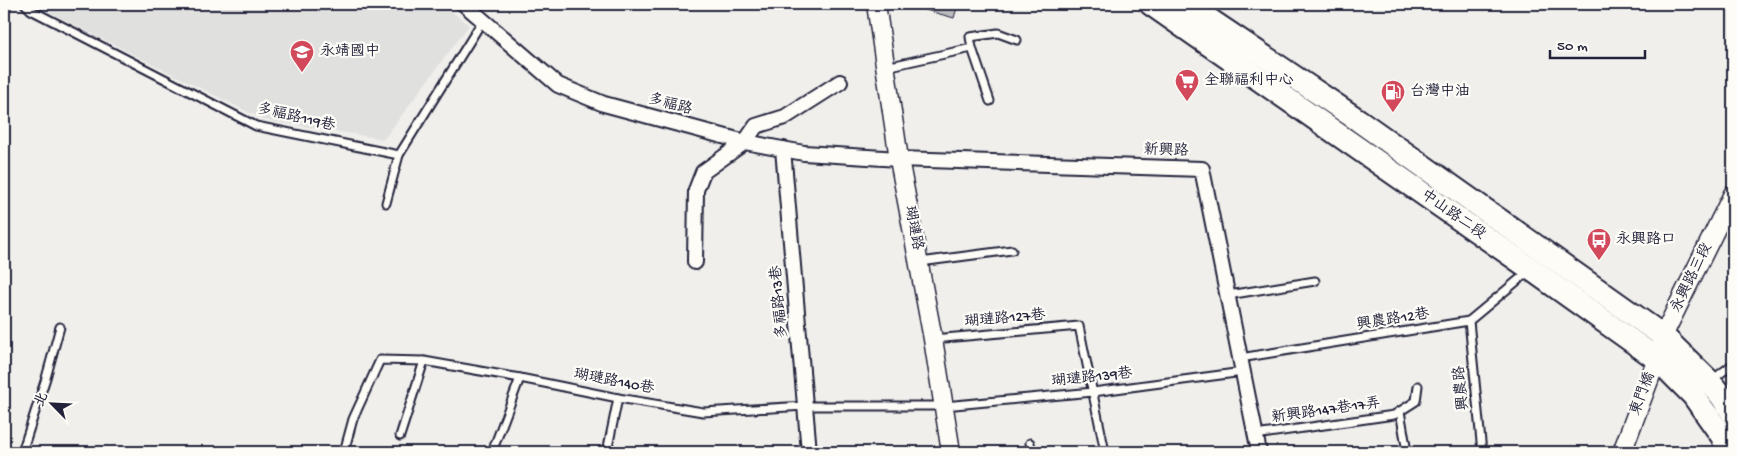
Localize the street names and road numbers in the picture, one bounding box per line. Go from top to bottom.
street label: 多福路 [646,90,694,120]
street label: 多福路119巷 [255,100,337,136]
street label: 新興路 [1143,141,1189,161]
street label: 中山路二段 [1417,186,1489,244]
street label: 瑚璉路 [900,204,926,252]
street label: 永興路三段 [1667,240,1717,316]
street label: 多福路13巷 [768,264,792,340]
street label: 興農路12巷 [1355,305,1431,335]
street label: 瑚璉路127巷 [964,306,1046,332]
street label: 瑚璉路140巷 [572,365,656,399]
street label: 瑚璉路139巷 [1051,365,1133,391]
street label: 興農路 [1451,365,1473,411]
street label: 東門橋 [1627,370,1659,418]
street label: 新興路147巷17弄 [1270,394,1382,428]

